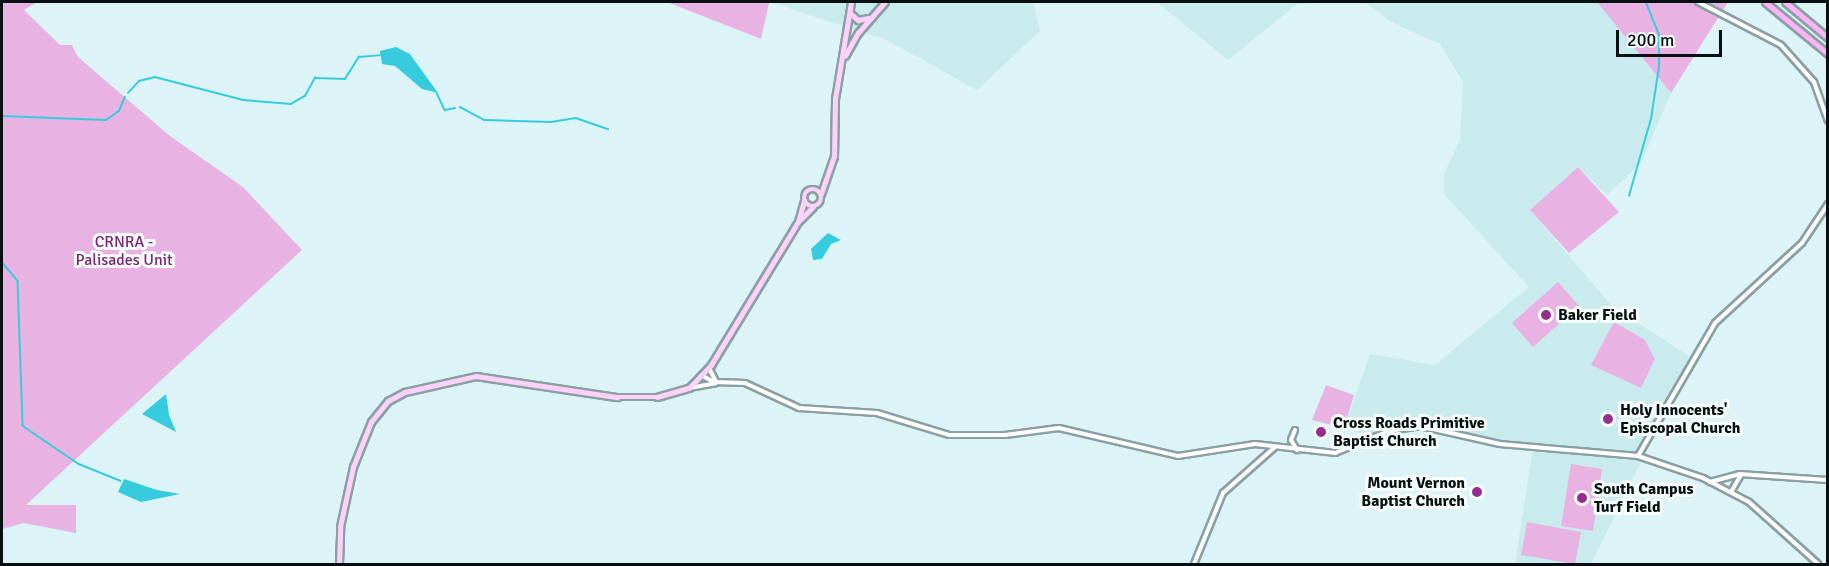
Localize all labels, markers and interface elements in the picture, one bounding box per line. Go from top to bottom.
scale bar [1619,18,1726,56]
text: 200 m [1627,29,1674,51]
park label: CRNRA - Palisades Unit [75,232,173,270]
place label: Baker Field [1558,305,1637,325]
marker: Baker Field [1539,308,1553,322]
place label: Holy Innocents' Episcopal Church [1620,400,1740,438]
marker: Holy Innocents' Episcopal Church [1601,412,1615,426]
place label: Cross Roads Primitive Baptist Church [1333,413,1485,451]
marker: Cross Roads Primitive Baptist Church [1314,425,1328,439]
place label: Mount Vernon Baptist Church [1361,473,1465,511]
place label: South Campus Turf Field [1594,479,1694,517]
marker: Mount Vernon Baptist Church [1470,485,1484,499]
marker: South Campus Turf Field [1575,491,1589,505]

